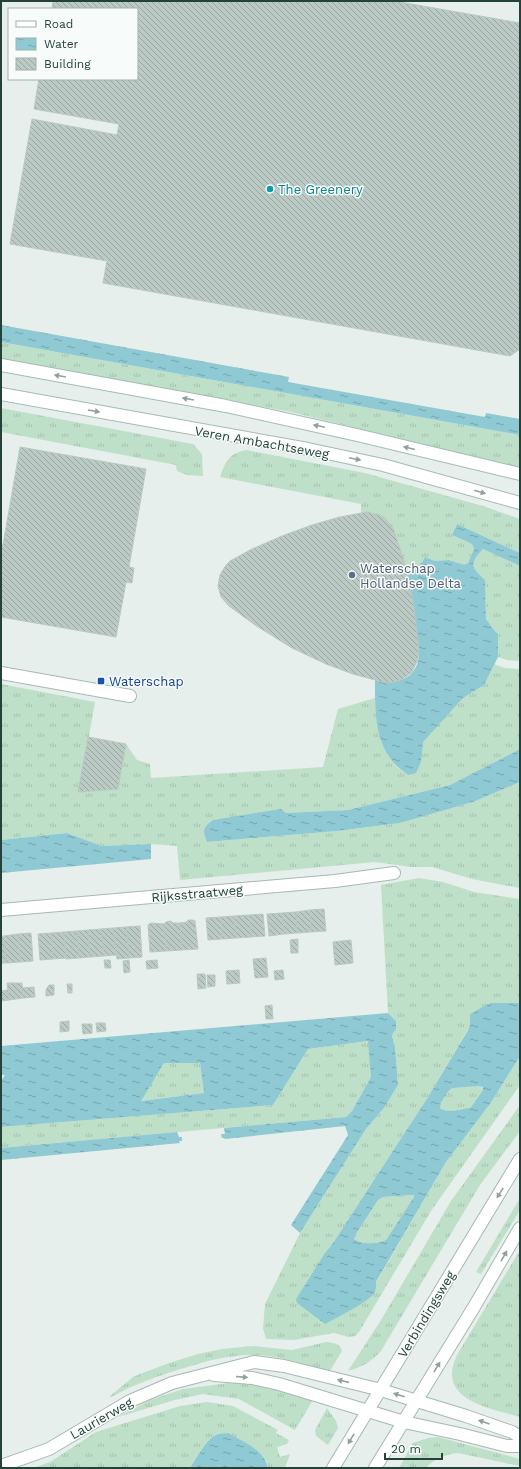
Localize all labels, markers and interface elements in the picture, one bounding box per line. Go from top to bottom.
legend [8,8,138,80]
text: Road [44,17,73,31]
text: Water [44,37,79,51]
text: Building [44,57,91,71]
place label: The Greenery [278,182,363,197]
marker: The Greenery [265,184,275,194]
one-way arrow [54,373,66,379]
one-way arrow [182,396,194,402]
one-way arrow [88,408,101,414]
street label: Veren Ambachtseweg [193,423,330,462]
one-way arrow [313,423,325,429]
one-way arrow [403,444,415,450]
one-way arrow [349,457,362,463]
one-way arrow [474,489,486,495]
place label: Waterschap Hollandse Delta [360,561,462,591]
marker: Waterschap Hollandse Delta [347,570,357,580]
place label: Waterschap [109,674,184,689]
marker: Waterschap [96,676,106,686]
street label: Rijksstraatweg [151,882,244,905]
one-way arrow [496,1187,503,1199]
one-way arrow [500,1250,507,1262]
street label: Verbindingsweg [395,1268,458,1360]
one-way arrow [434,1361,441,1373]
one-way arrow [236,1374,248,1380]
one-way arrow [337,1377,349,1383]
one-way arrow [393,1392,405,1398]
street label: Laurierweg [67,1394,135,1442]
one-way arrow [478,1419,490,1425]
one-way arrow [347,1433,354,1445]
scale bar [385,1435,442,1461]
text: 20 m [391,1442,421,1456]

